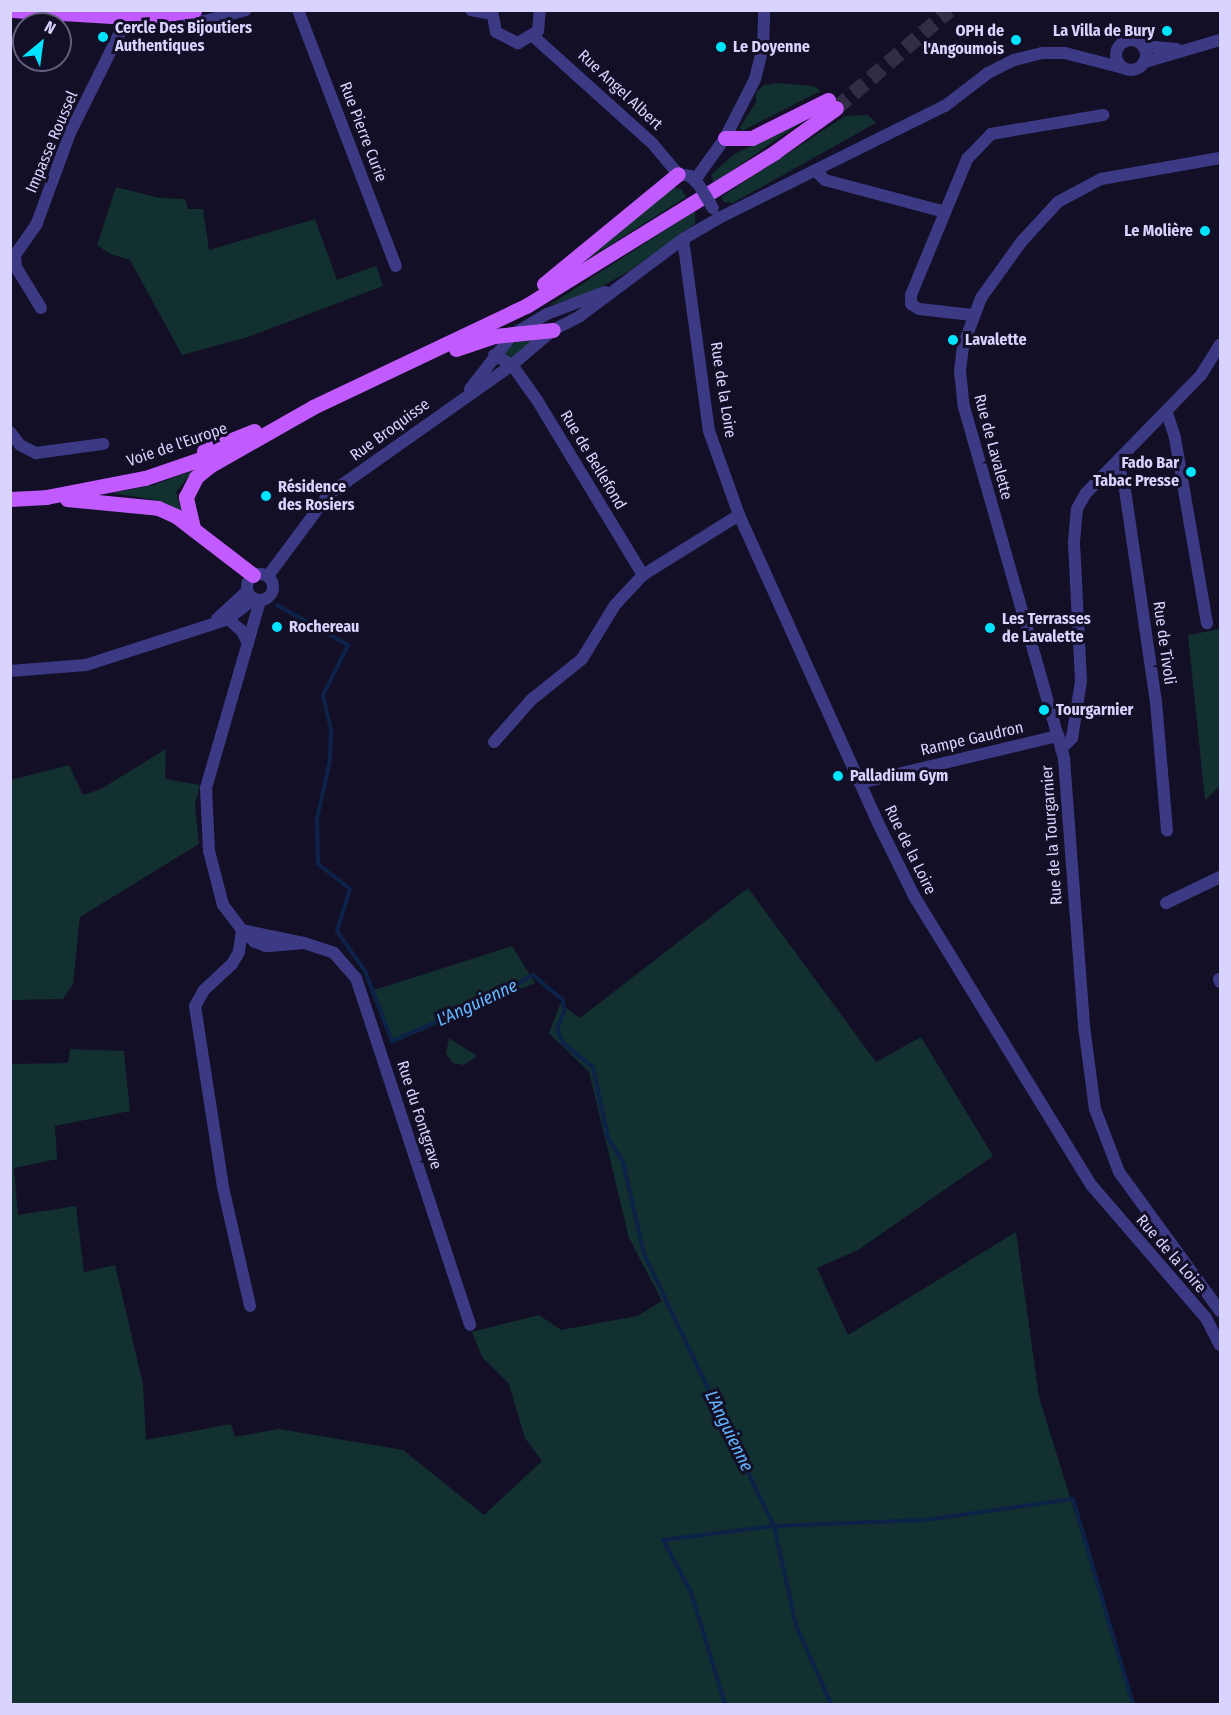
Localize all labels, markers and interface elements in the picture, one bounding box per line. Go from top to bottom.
north arrow [12,12,72,72]
text: N [41,17,59,38]
place label: Cercle Des Bijoutiers Authentiques [115,18,252,56]
place label: OPH de l'Angoumois [923,21,1004,59]
place label: La Villa de Bury [1053,21,1155,41]
marker: La Villa de Bury [1160,24,1174,38]
marker: Cercle Des Bijoutiers Authentiques [96,30,110,44]
marker: OPH de l'Angoumois [1009,33,1023,47]
place label: Le Doyenne [733,37,810,57]
marker: Le Doyenne [714,40,728,54]
street label: Rue Angel Albert [574,46,666,134]
street label: Rue Pierre Curie [335,79,391,185]
street label: Impasse Roussel [22,88,82,196]
place label: Le Molière [1124,221,1193,241]
marker: Le Molière [1198,224,1212,238]
place label: Lavalette [965,330,1027,350]
marker: Lavalette [946,333,960,347]
street label: Rue de la Loire [706,341,740,439]
street label: Rue de Lavalette [970,392,1016,502]
street label: Rue Broquisse [347,395,433,465]
street label: Rue de Bellefond [556,407,630,513]
street label: Voie de l'Europe [124,419,230,471]
place label: Fado Bar Tabac Presse [1093,453,1179,491]
marker: Fado Bar Tabac Presse [1184,465,1198,479]
place label: Résidence des Rosiers [278,477,354,515]
marker: Résidence des Rosiers [259,489,273,503]
street label: Rue de Tivoli [1149,600,1179,686]
place label: Les Terrasses de Lavalette [1002,609,1091,647]
place label: Rochereau [289,617,359,637]
marker: Rochereau [270,620,284,634]
marker: Les Terrasses de Lavalette [983,621,997,635]
place label: Tourgarnier [1056,700,1133,720]
marker: Tourgarnier [1037,703,1051,717]
street label: Rampe Gaudron [919,718,1025,760]
street label: Rue de la Tourgarnier [1038,765,1066,905]
place label: Palladium Gym [850,766,948,786]
marker: Palladium Gym [831,769,845,783]
street label: Rue de la Loire [880,802,940,898]
water label: L'Anguienne [433,975,521,1031]
street label: Rue du Fontgrave [392,1058,446,1172]
street label: Rue de la Loire [1132,1211,1210,1297]
water label: L'Anguienne [700,1387,758,1475]

